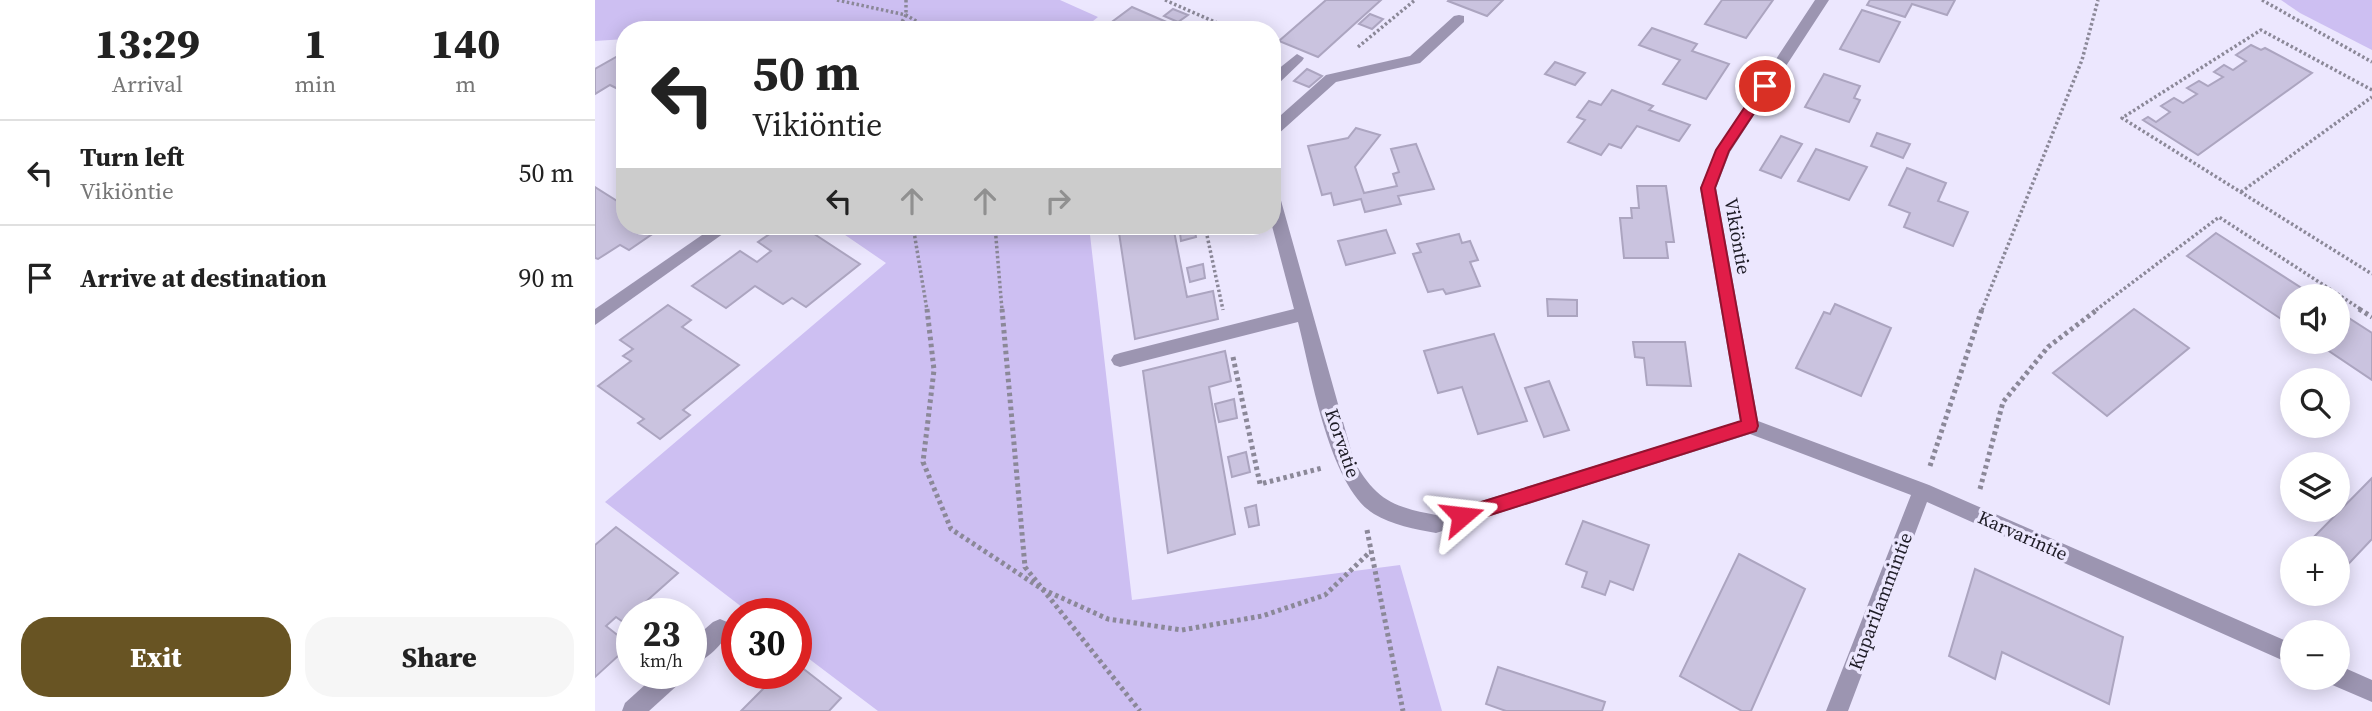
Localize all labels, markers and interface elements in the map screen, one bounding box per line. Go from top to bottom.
text: 13:29 [95,14,200,72]
text: 1 [304,14,327,72]
text: 140 [431,14,500,72]
text: 50 m [752,39,860,106]
icon: left [637,49,728,140]
pin [1735,56,1795,116]
icon: arrive [1746,67,1784,105]
text: Arrival [112,68,183,100]
text: min [295,68,336,100]
text: m [455,68,476,100]
text: Vikiöntie [752,103,882,147]
text: Turn left [80,139,184,175]
icon: left [21,154,59,192]
text: 50 m [519,155,574,191]
text: Vikiöntie [80,175,174,207]
icon: left [820,182,858,220]
icon: ahead [893,182,931,220]
icon: ahead [966,182,1004,220]
icon: right [1039,182,1077,220]
street label: Vikiöntie [1718,196,1758,276]
icon: arrive [21,259,59,297]
text: Arrive at destination [80,260,327,296]
text: 90 m [519,260,574,296]
map controls [2280,284,2350,690]
button: sound [2280,284,2350,354]
button: search [2280,368,2350,438]
street label: Korvatie [1319,405,1367,481]
button: layers [2280,452,2350,522]
position arrow [1425,479,1499,553]
street label: Karvarintie [1974,504,2072,566]
street label: Kuparilammintie [1842,528,1918,674]
button: + [2280,536,2350,606]
speed limit sign: 30 [721,598,812,689]
text: 23 [643,610,680,658]
button: Exit [21,617,291,697]
button: Share [305,617,574,697]
button: − [2280,620,2350,690]
text: km/h [640,648,683,673]

